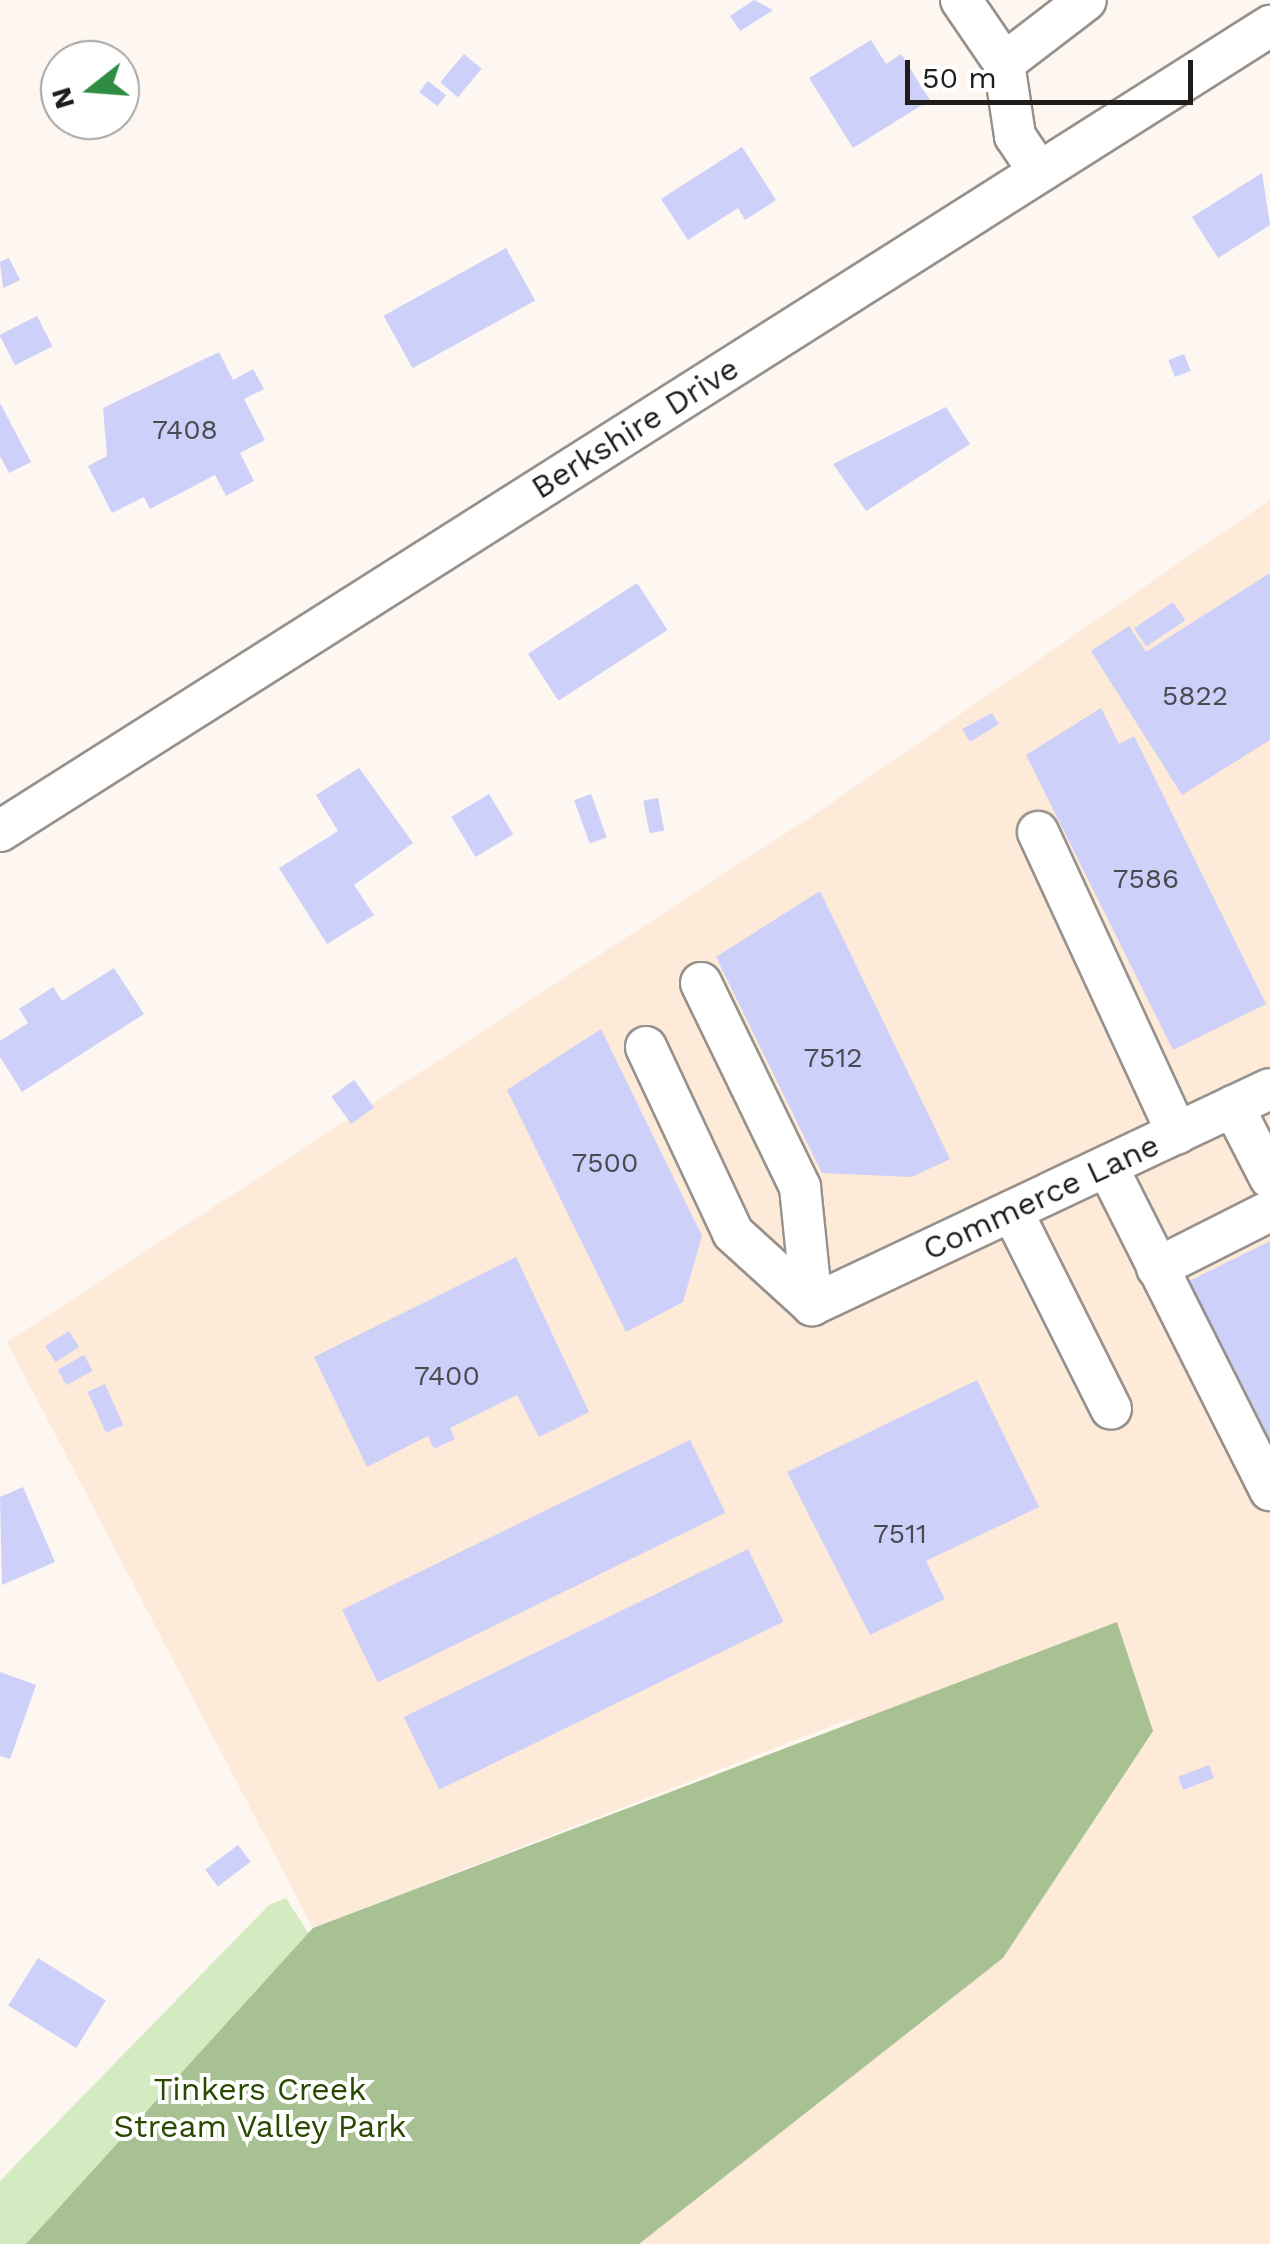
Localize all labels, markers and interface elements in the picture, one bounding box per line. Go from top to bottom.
north arrow [40,40,140,140]
scale bar [910,40,1198,102]
text: 50 m [922,60,997,95]
text: N [44,84,82,113]
street label: Berkshire Drive [524,349,746,507]
house number: 7408 [152,413,218,447]
house number: 5822 [1162,679,1228,713]
house number: 7586 [1113,862,1179,896]
house number: 7512 [803,1041,863,1075]
street label: Commerce Lane [917,1126,1165,1268]
house number: 7500 [572,1146,638,1180]
house number: 7400 [414,1359,480,1393]
house number: 7511 [873,1517,927,1551]
park label: Tinkers Creek Stream Valley Park [113,2071,407,2146]

